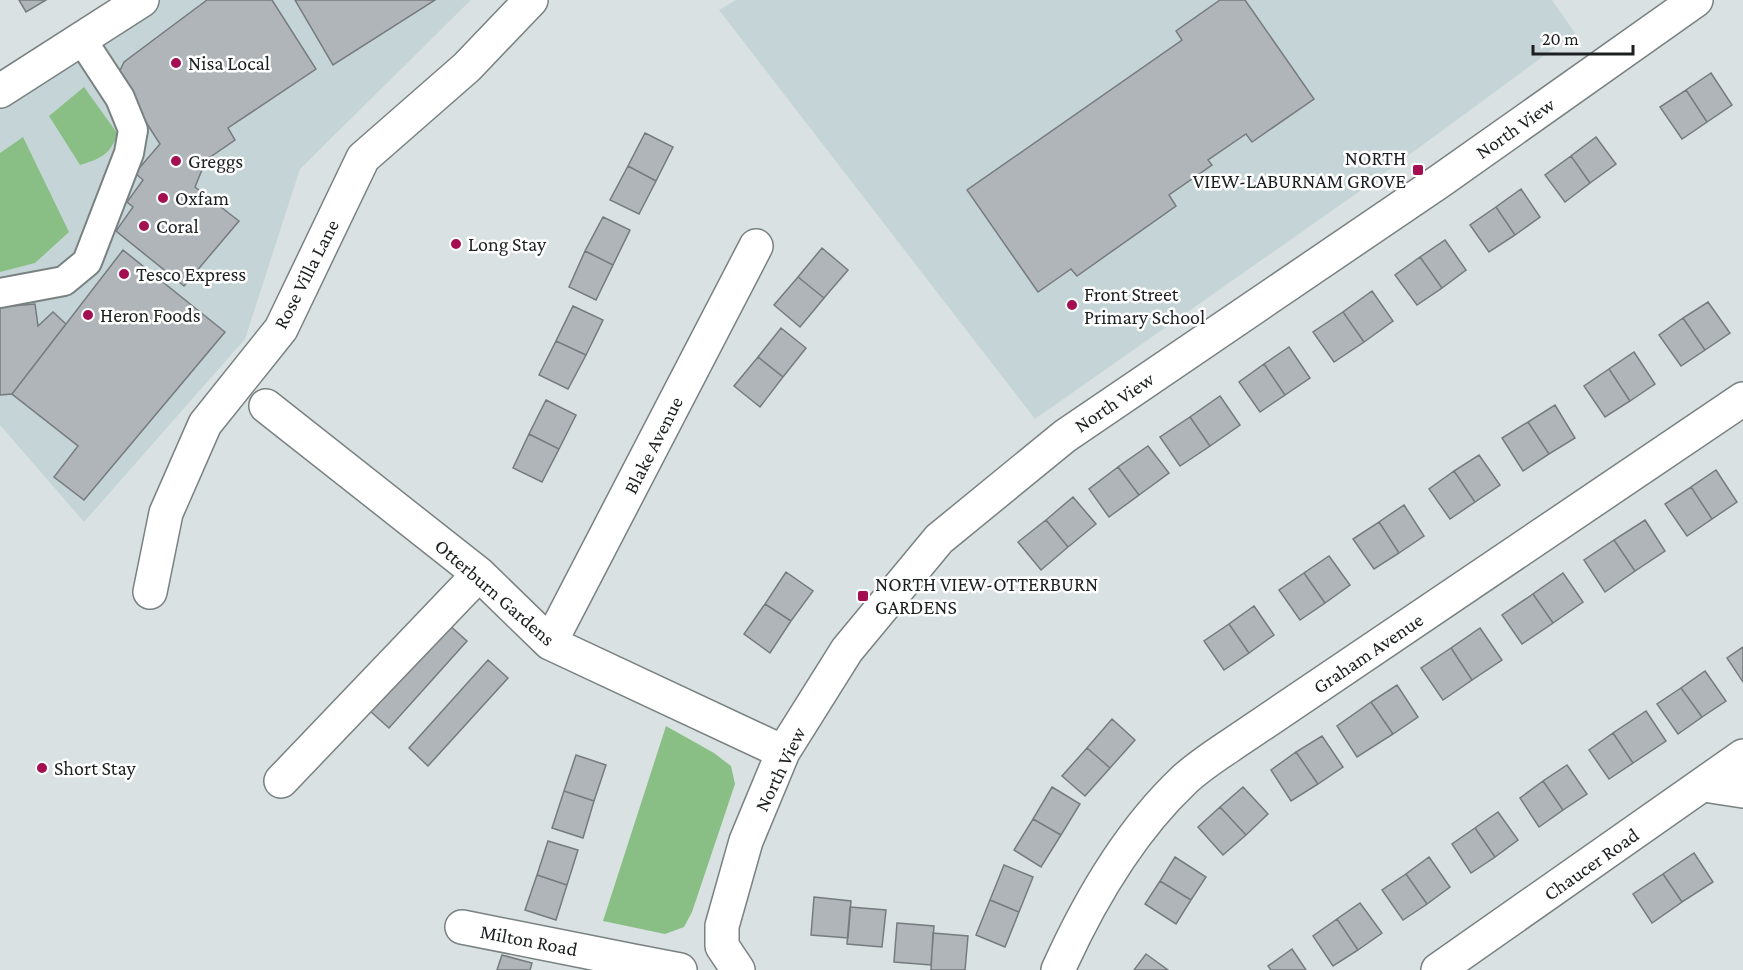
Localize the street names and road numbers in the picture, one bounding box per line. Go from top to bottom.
street label: North View [1471,93,1559,163]
street label: Rose Villa Lane [269,215,343,332]
street label: North View [1070,367,1158,437]
street label: Blake Avenue [619,392,687,497]
street label: Otterburn Gardens [431,534,559,650]
street label: Graham Avenue [1309,608,1427,698]
street label: North View [750,723,810,815]
street label: Chaucer Road [1539,823,1643,905]
street label: Milton Road [479,920,580,960]

